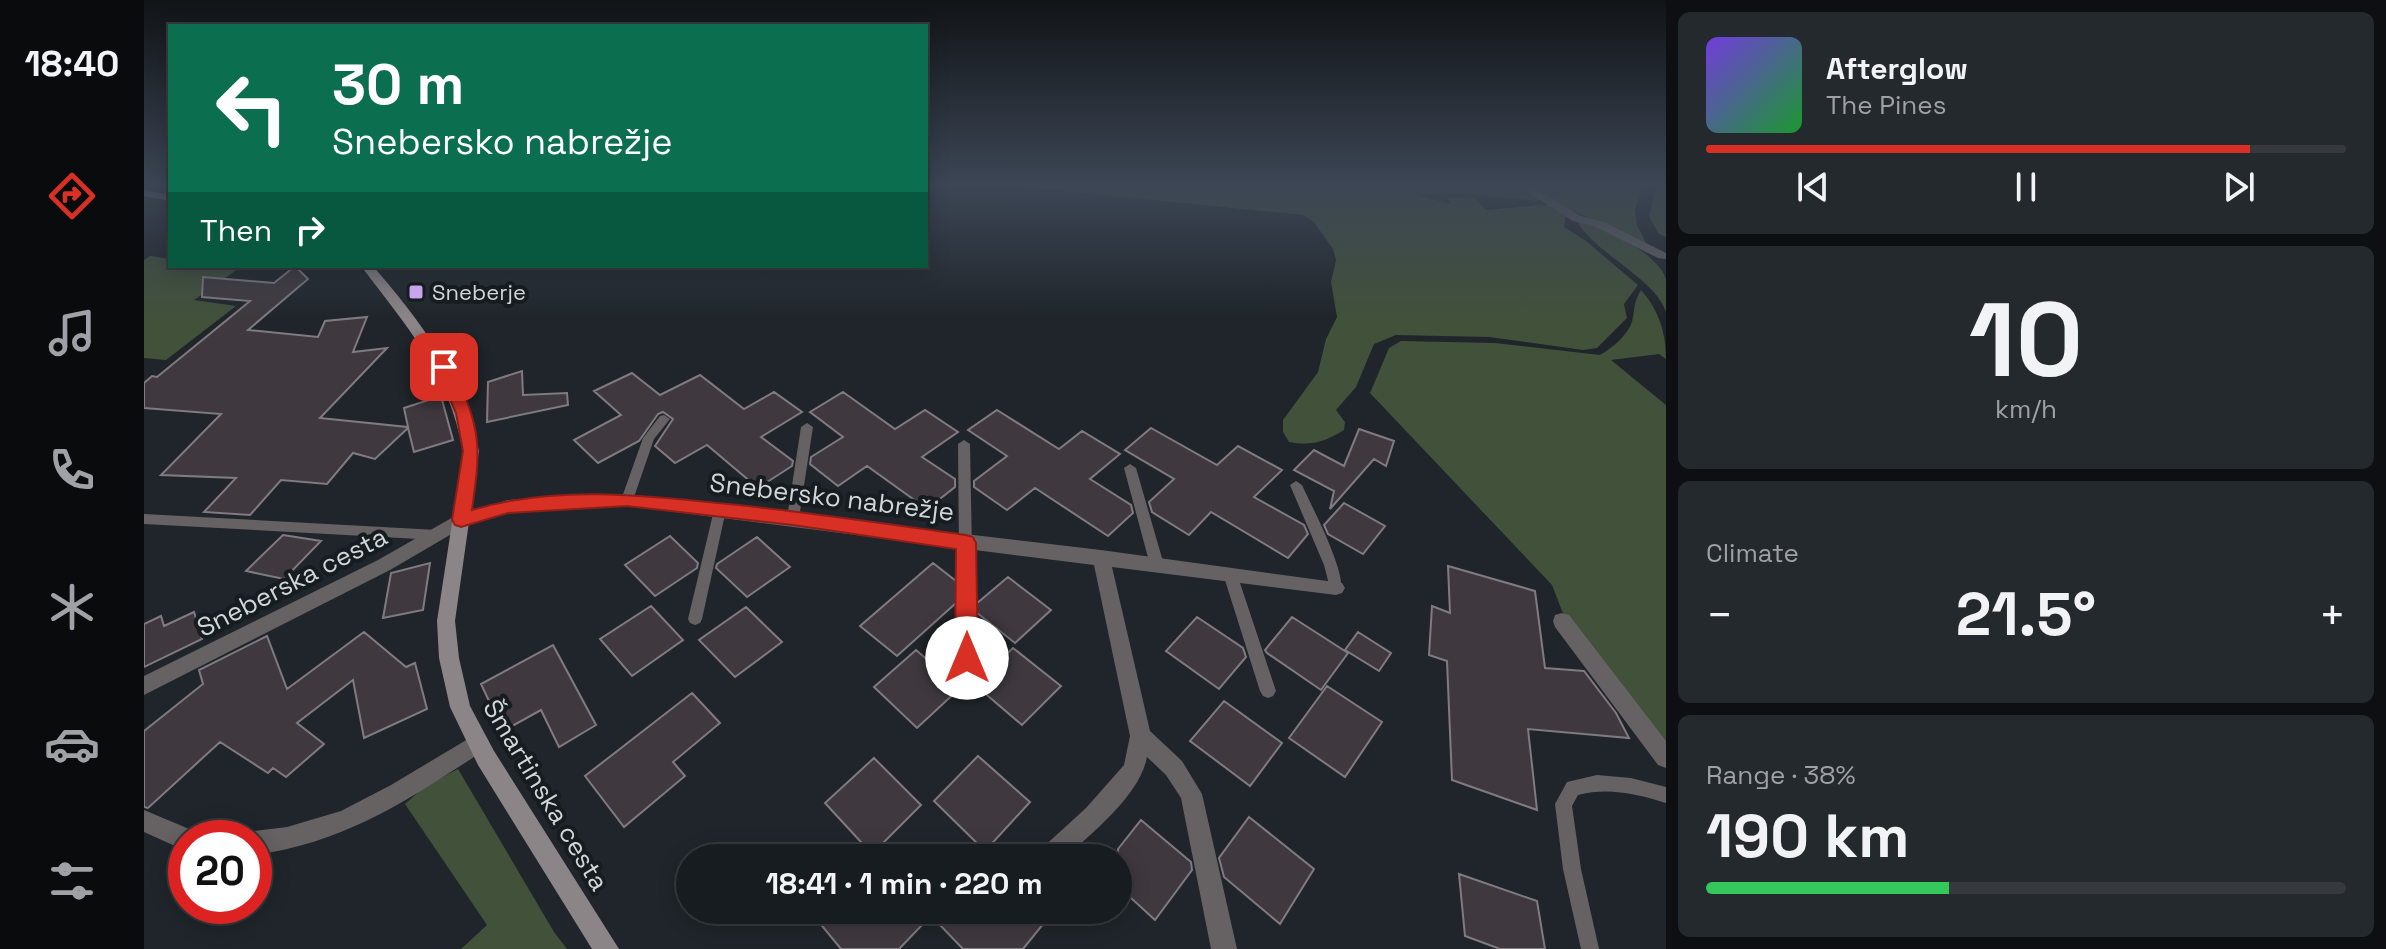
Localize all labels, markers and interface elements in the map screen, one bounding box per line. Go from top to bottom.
text: 18:40 [25,41,119,87]
text: 30 m [332,49,464,120]
text: Afterglow [1826,49,1968,88]
icon: left [200,56,304,160]
text: The Pines [1826,88,1946,122]
text: Snebersko nabrežje [332,119,673,165]
icon: previous [1791,165,1835,209]
icon: pause [2004,165,2048,209]
icon: next [2217,165,2261,209]
icon: directions [44,168,100,224]
icon: right [288,208,332,252]
text: Then [200,211,272,250]
text: 10 [1969,274,2083,406]
place label: Sneberje [432,278,526,306]
marker: Sneberje [407,283,425,301]
icon: music [44,305,100,361]
pin [410,333,478,401]
icon: arrive [422,345,466,389]
text: km/h [1995,392,2057,426]
icon: phone [44,442,100,498]
street label: Snebersko nabrežje [708,465,956,529]
street label: Sneberska cesta [191,519,393,645]
text: Climate [1706,536,1799,570]
text: 21.5° [1956,576,2096,653]
icon: climate [44,579,100,635]
text: − [1706,587,1733,643]
text: + [2319,587,2346,643]
position arrow [925,616,1009,700]
street label: Šmartinska cesta [475,693,617,897]
icon: car [44,716,100,772]
text: Range · 38% [1706,758,1856,792]
text: 190 km [1706,798,1909,875]
speed limit sign: 20 [168,820,272,924]
icon: filters [44,853,100,909]
text: 18:41 · 1 min · 220 m [765,864,1043,903]

